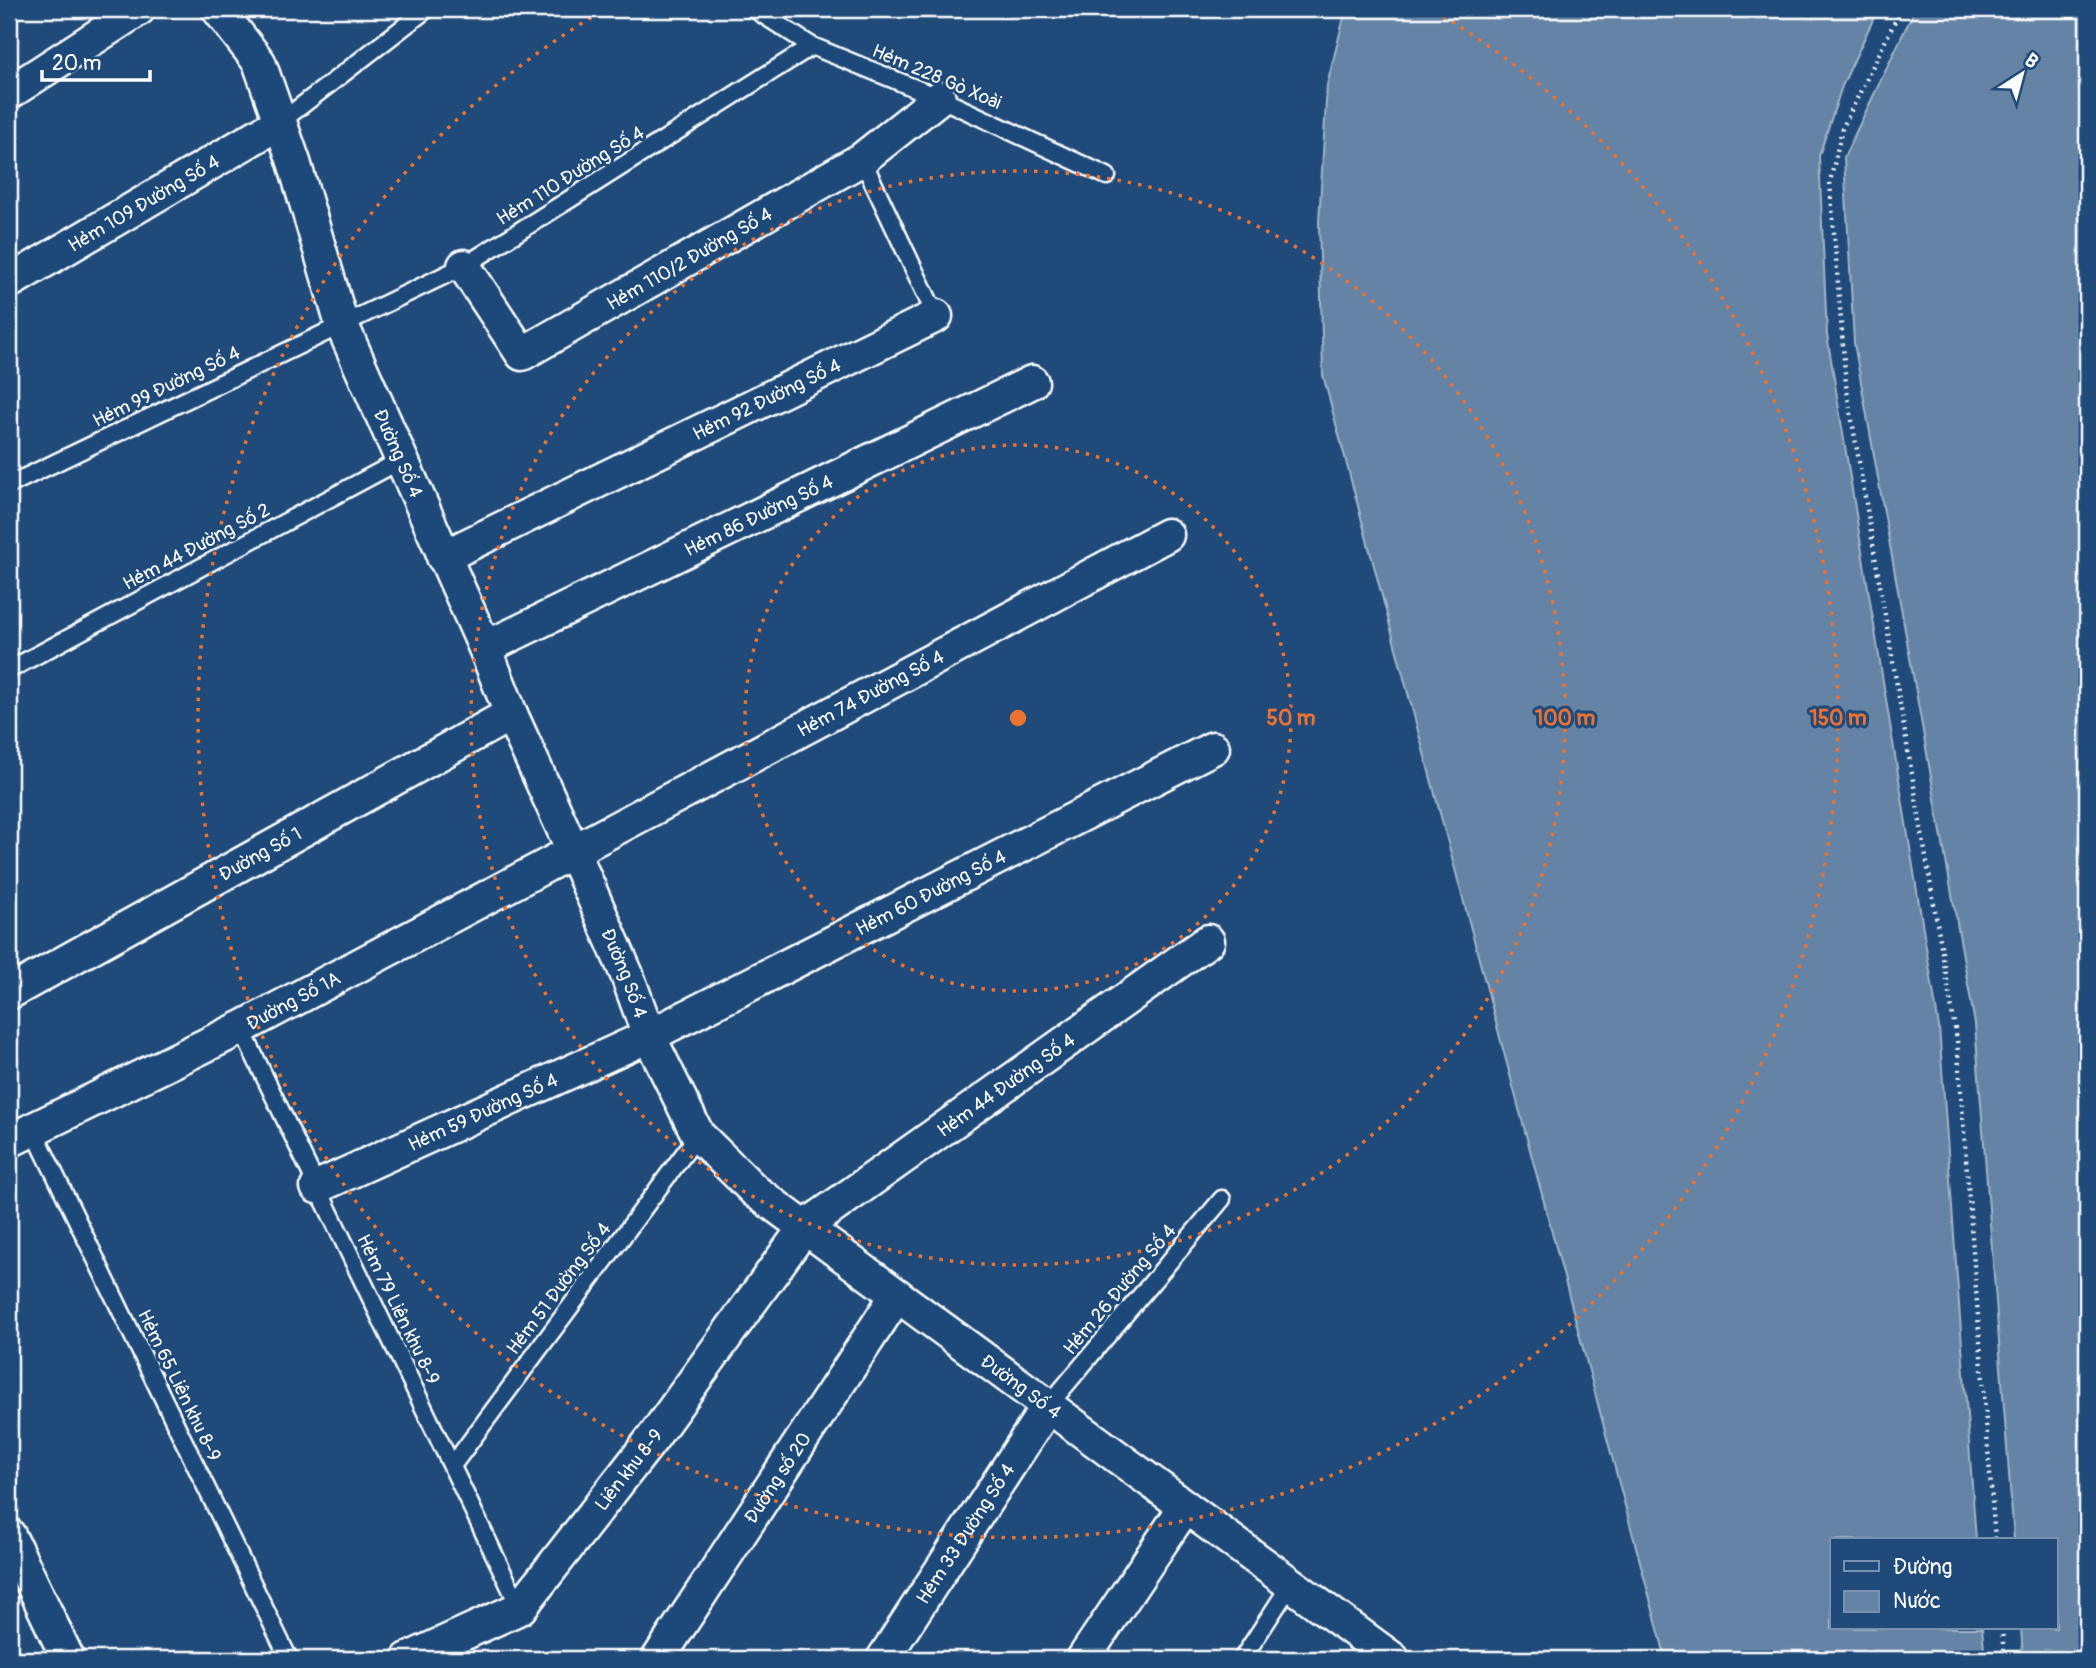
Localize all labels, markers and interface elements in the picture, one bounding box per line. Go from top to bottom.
scale bar [42,38,150,82]
north arrow [1988,38,2058,108]
street label: Hẻm 228 Gò Xoài [868,39,1005,115]
text: B [2020,48,2043,74]
text: 20 m [52,50,101,77]
street label: Hẻm 110 Đường Số 4 [492,121,649,231]
street label: Hẻm 109 Đường Số 4 [64,150,224,258]
street label: Hẻm 110/2 Đường Số 4 [602,202,777,316]
street label: Hẻm 99 Đường Số 4 [89,341,244,433]
street label: Hẻm 92 Đường Số 4 [689,353,845,446]
street label: Đường Số 4 [368,405,428,502]
street label: Hẻm 86 Đường Số 4 [681,470,837,562]
street label: Hẻm 44 Đường Số 2 [119,498,274,596]
street label: Hẻm 74 Đường Số 4 [793,645,948,743]
text: 50 m [1267,705,1316,732]
text: 100 m [1535,705,1595,732]
text: 150 m [1809,705,1867,732]
centre of rings [1006,706,1030,730]
street label: Đường Số 1 [215,822,306,887]
street label: Hẻm 60 Đường Số 4 [852,845,1010,941]
street label: Đường Số 4 [595,925,652,1021]
street label: Đường Số 1A [242,966,345,1036]
street label: Hẻm 44 Đường Số 4 [933,1028,1080,1143]
street label: Hẻm 59 Đường Số 4 [404,1068,562,1157]
street label: Hẻm 51 Đường Số 4 [501,1218,616,1359]
street label: Hẻm 26 Đường Số 4 [1058,1219,1181,1360]
street label: Hẻm 79 Liên khu 8-9 [351,1230,445,1388]
street label: Hẻm 65 Liên khu 8-9 [132,1306,226,1465]
street label: Đường Số 4 [975,1349,1066,1425]
street label: Liên khu 8-9 [590,1424,668,1516]
street label: Đường số 20 [739,1428,817,1528]
street label: Hẻm 33 Đường Số 4 [911,1459,1020,1609]
legend [1830,1538,2058,1630]
text: Đường [1893,1554,1952,1581]
text: Nước [1893,1588,1941,1615]

